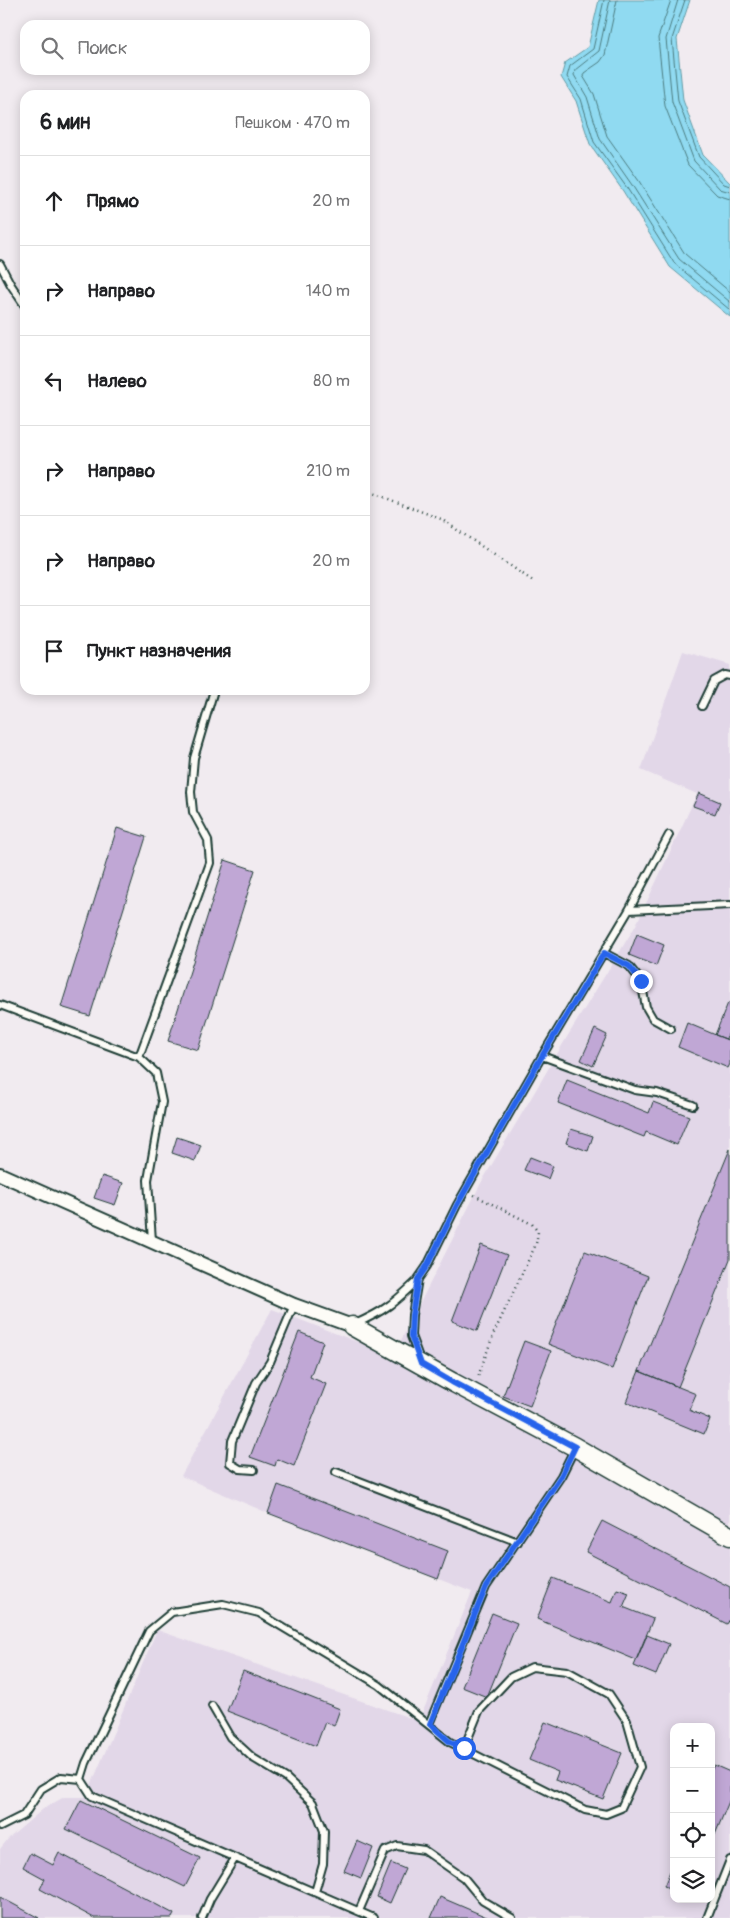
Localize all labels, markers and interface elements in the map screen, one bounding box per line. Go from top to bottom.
search box [20,20,370,75]
icon: search [38,34,66,62]
text: Поиск [78,36,128,60]
text: 6 мин [40,109,90,136]
text: Пешком · 470 m [235,113,350,133]
icon: ahead [40,187,68,215]
text: Прямо [87,189,139,213]
text: 20 m [312,191,350,211]
icon: right [40,277,68,305]
text: Направо [87,279,155,303]
text: 140 m [306,281,350,301]
icon: left [40,367,68,395]
text: Налево [87,369,147,393]
text: 80 m [313,371,350,391]
icon: right [40,457,68,485]
text: Направо [87,459,155,483]
text: 210 m [306,461,350,481]
icon: right [40,547,68,575]
text: Направо [87,549,155,573]
text: 20 m [312,551,350,571]
icon: arrive [40,637,68,665]
text: Пункт назначения [87,639,231,663]
route end [630,970,653,993]
map controls [670,1723,715,1903]
button: + [670,1723,715,1768]
route start [453,1737,476,1760]
button: − [670,1768,715,1813]
button: locate [670,1813,715,1858]
button: layers [670,1858,715,1903]

